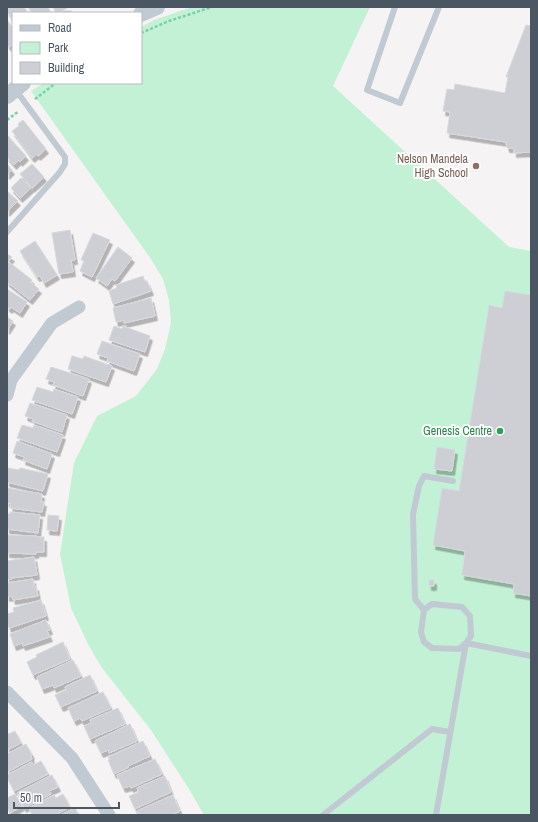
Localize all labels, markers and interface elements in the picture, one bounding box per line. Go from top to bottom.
legend [12,12,142,84]
text: Road [48,20,72,36]
text: Park [48,40,68,56]
text: Building [48,60,85,76]
place label: Nelson Mandela High School [397,151,469,181]
marker: Nelson Mandela High School [471,161,481,171]
place label: Genesis Centre [423,423,492,439]
marker: Genesis Centre [495,426,505,436]
scale bar [14,784,119,810]
text: 50 m [20,790,42,806]

